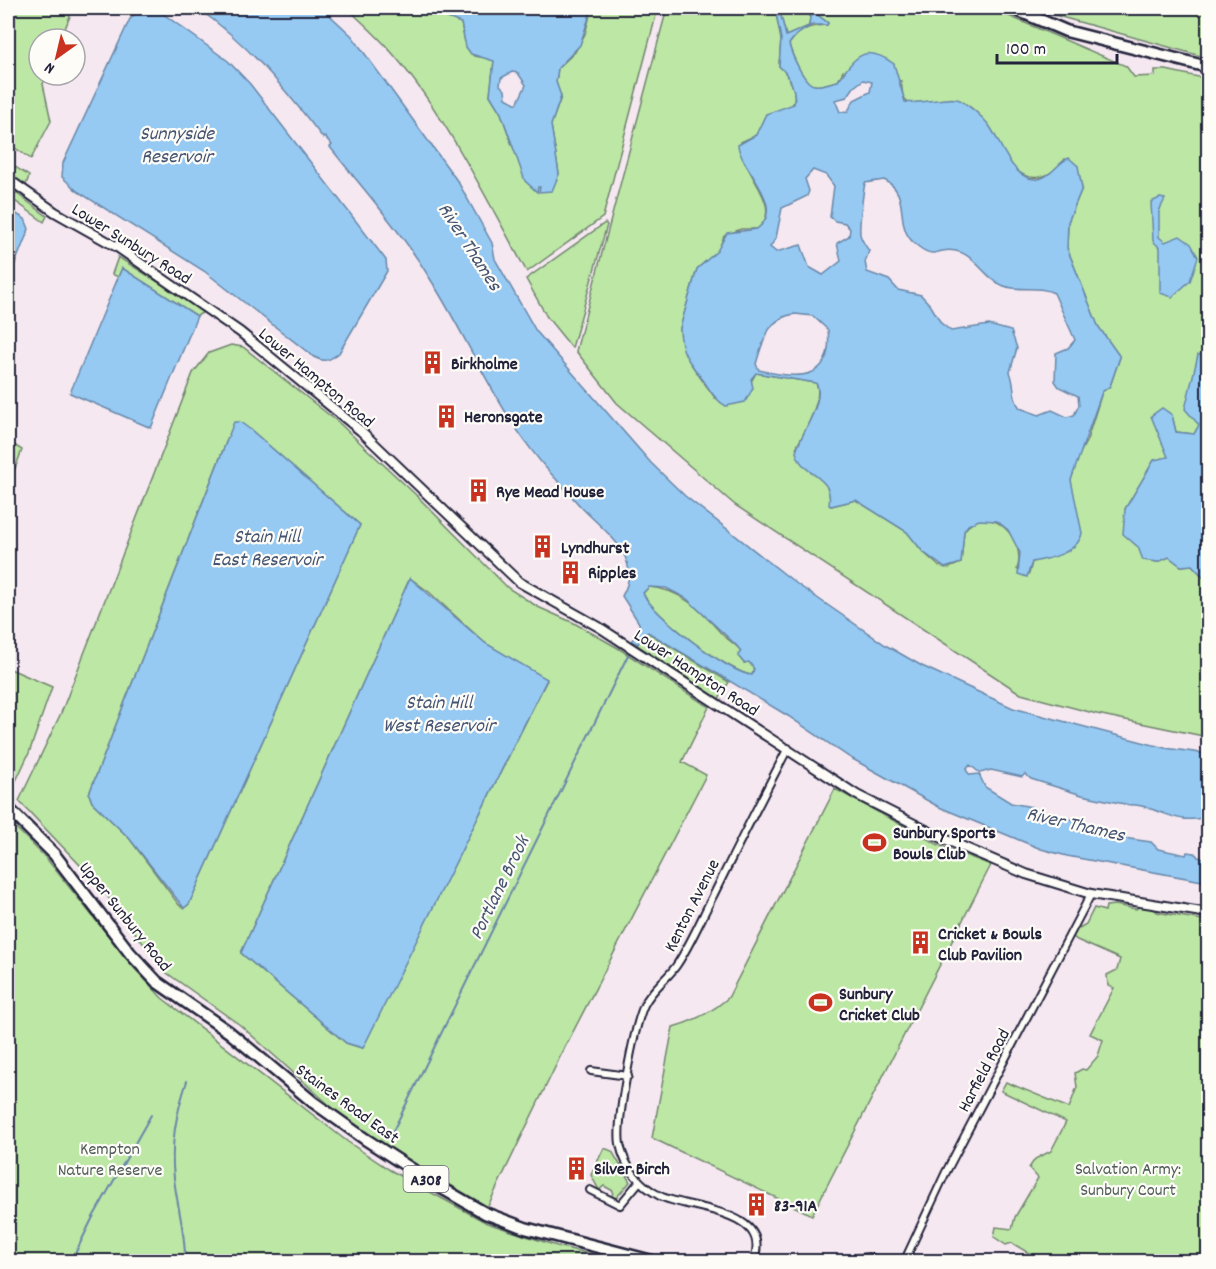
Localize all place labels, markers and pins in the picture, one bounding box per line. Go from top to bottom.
building icon: Birkholme [420,350,446,376]
place label: Birkholme [451,353,518,378]
building icon: Heronsgate [433,403,459,429]
place label: Heronsgate [464,406,543,431]
building icon: Rye Mead House [465,478,491,504]
place label: Rye Mead House [496,481,604,506]
building icon: Lyndhurst [530,534,556,560]
place label: Lyndhurst [561,537,630,562]
building icon: Ripples [557,559,583,585]
place label: Ripples [588,562,637,587]
place label: Sunbury Sports Bowls Club [893,822,996,868]
sports icon: Sunbury Sports Bowls Club [862,829,888,855]
place label: Cricket & Bowls Club Pavilion [938,923,1043,969]
building icon: Cricket & Bowls Club Pavilion [907,930,933,956]
place label: Sunbury Cricket Club [839,983,920,1029]
sports icon: Sunbury Cricket Club [808,990,834,1016]
building icon: Silver Birch [563,1155,589,1181]
place label: Silver Birch [594,1158,670,1183]
building icon: 83-91A [743,1192,769,1218]
place label: 83-91A [774,1195,818,1220]

